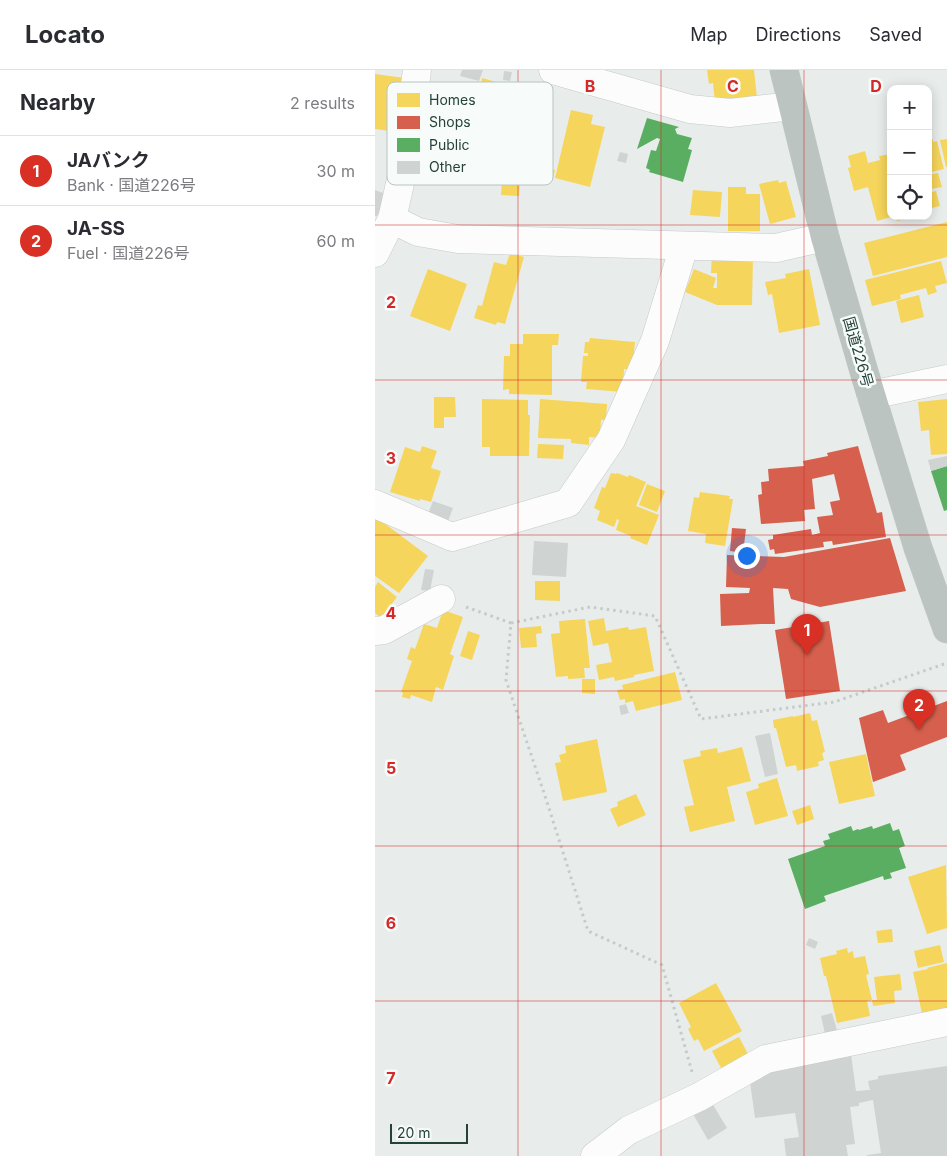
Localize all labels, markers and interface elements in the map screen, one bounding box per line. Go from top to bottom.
text: Locato [25,20,105,49]
text: Map [690,24,728,45]
text: Directions [756,24,841,45]
text: Saved [869,24,922,45]
text: B [585,76,595,96]
text: C [727,76,739,96]
text: D [870,76,882,96]
legend [387,82,553,185]
map controls [887,85,932,220]
button: + [887,85,932,130]
text: Nearby [20,90,95,115]
text: Homes [429,91,476,108]
text: 2 results [290,93,355,113]
text: Shops [429,113,471,130]
button: − [887,130,932,175]
text: Public [429,136,470,153]
text: JAバンク [67,149,150,172]
text: Other [429,158,466,175]
text: 1 [33,161,39,181]
text: 30 m [317,161,355,181]
text: Bank · 国道226号 [67,175,196,195]
button: locate [887,175,932,220]
text: JA-SS [67,217,125,240]
text: 2 [31,231,41,251]
text: 60 m [316,231,355,251]
text: Fuel · 国道226号 [67,243,190,263]
text: 2 [386,292,396,312]
street label: 国道226号 [839,314,878,389]
text: 3 [386,448,396,468]
your location [734,543,760,569]
text: 4 [386,603,397,623]
pin: 1 [791,614,823,655]
pin: 2 [903,689,935,730]
text: 5 [386,758,396,778]
text: 6 [386,913,396,933]
text: 7 [386,1068,396,1088]
scale bar [390,1121,467,1144]
text: 20 m [397,1124,431,1141]

